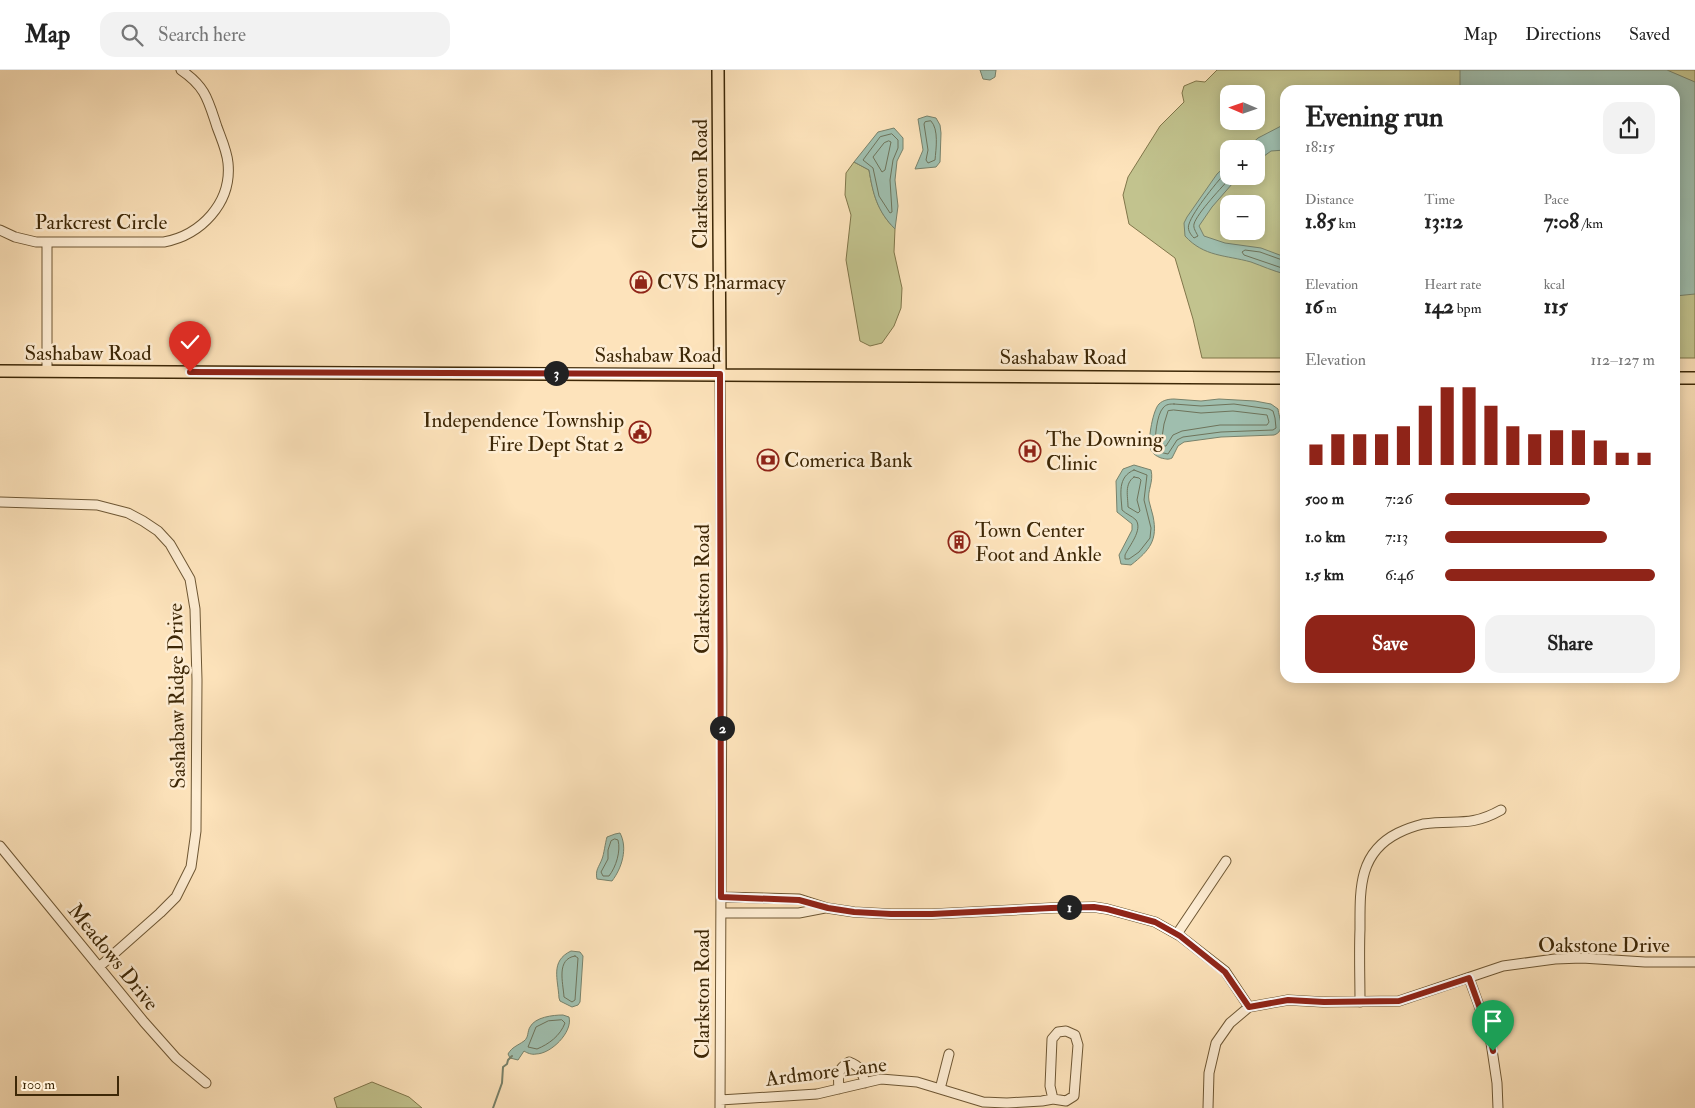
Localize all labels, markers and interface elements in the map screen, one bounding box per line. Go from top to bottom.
search box [100,12,450,57]
text: Map [25,19,70,50]
icon: search [118,21,146,49]
text: Search here [158,23,246,47]
text: Map [1464,23,1497,46]
text: Directions [1525,23,1601,46]
text: Saved [1629,23,1670,46]
north arrow [1220,85,1265,130]
map controls [1220,85,1265,240]
text: Evening run [1305,100,1443,135]
button: share [1603,102,1655,154]
street label: Clarkston Road [687,118,714,249]
text: 18:15 [1305,137,1335,157]
button: + [1220,140,1265,185]
text: Distance [1305,191,1354,208]
text: Time [1424,191,1455,208]
text: Pace [1544,191,1569,208]
button: − [1220,195,1265,240]
text: 1.85 [1305,208,1336,235]
text: 13:12 [1424,208,1463,235]
text: 7:08 [1544,208,1579,235]
street label: Parkcrest Circle [35,209,167,236]
text: km [1336,215,1356,232]
text: /km [1579,215,1603,232]
place label: CVS Pharmacy [657,269,786,296]
shop icon: CVS Pharmacy [629,270,653,294]
text: Elevation [1305,276,1358,293]
text: Heart rate [1424,276,1481,293]
text: kcal [1544,276,1565,293]
text: 16 [1305,293,1323,320]
text: 142 [1424,293,1454,320]
text: 115 [1544,293,1568,320]
text: m [1323,300,1337,317]
text: bpm [1454,300,1482,317]
pin [169,321,211,372]
icon: check [176,328,204,356]
street label: Sashabaw Road [24,340,152,367]
street label: Sashabaw Road [594,342,722,369]
street label: Sashabaw Road [999,344,1127,371]
text: Elevation [1305,350,1366,370]
text: 112–127 m [1590,350,1655,370]
pin: 3 [544,360,568,386]
text: 3 [554,365,559,382]
place label: Independence Township Fire Dept Stat 2 [423,407,624,458]
public building icon: Independence Township Fire Dept Stat 2 [628,420,652,444]
place label: The Downing Clinic [1046,426,1164,477]
hospital icon: The Downing Clinic [1018,439,1042,463]
place label: Comerica Bank [784,447,913,474]
bank icon: Comerica Bank [756,448,780,472]
text: 500 m [1305,489,1344,509]
text: 7:26 [1385,489,1412,509]
place label: Town Center Foot and Ankle [975,517,1102,568]
street label: Clarkston Road [689,523,716,654]
text: 1.0 km [1305,527,1345,547]
text: 7:13 [1385,527,1408,547]
building icon: Town Center Foot and Ankle [947,530,971,554]
text: 1.5 km [1305,565,1344,585]
text: 6:46 [1385,565,1414,585]
street label: Sashabaw Ridge Drive [162,603,192,789]
button: Save [1305,615,1475,673]
button: Share [1485,615,1655,673]
pin: 2 [710,716,734,740]
text: 2 [719,720,726,737]
pin: 1 [1056,894,1082,920]
street label: Meadows Drive [61,898,165,1016]
text: 1 [1067,899,1072,916]
street label: Clarkston Road [689,928,716,1059]
street label: Oakstone Drive [1538,932,1670,959]
pin [1472,1000,1514,1051]
icon: arrive [1479,1007,1507,1035]
street label: Ardmore Lane [763,1051,888,1093]
scale bar [15,1073,119,1096]
text: 100 m [22,1076,55,1093]

